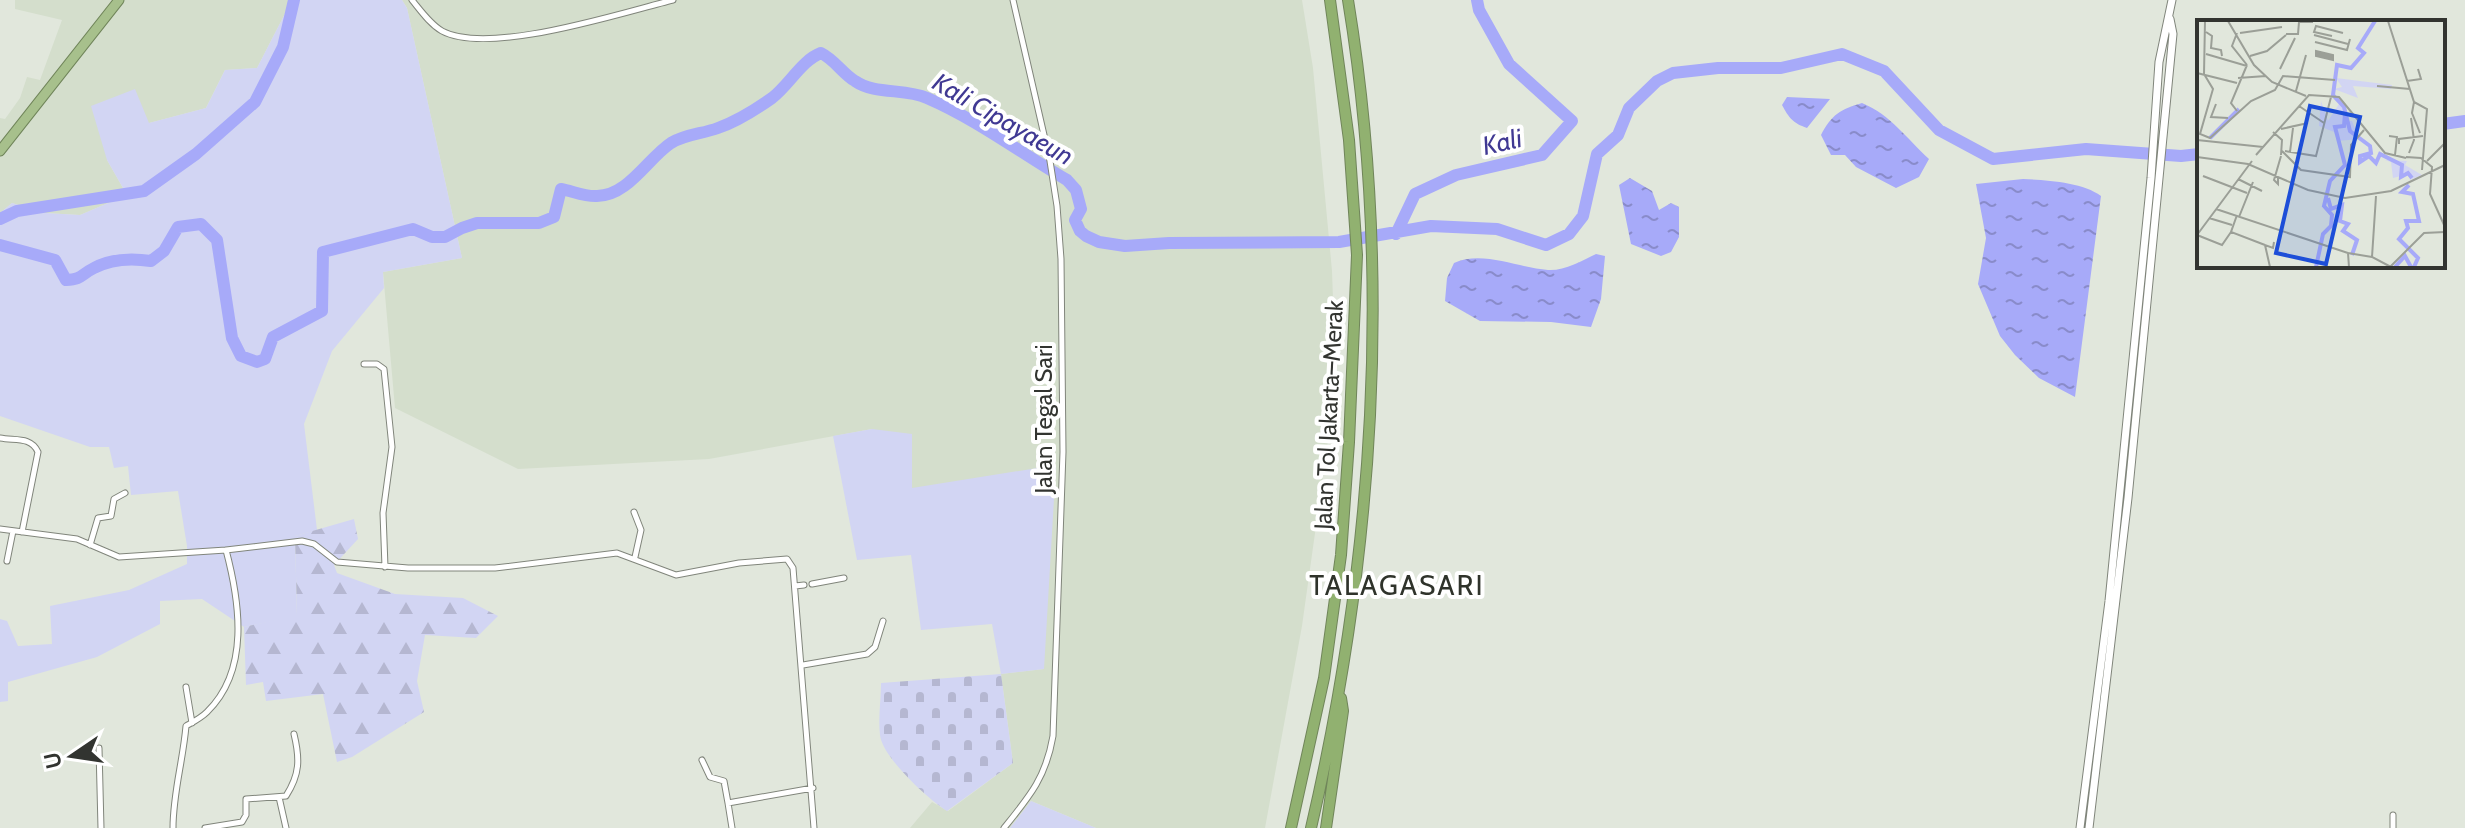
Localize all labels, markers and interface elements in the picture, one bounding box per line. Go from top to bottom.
inset map [2197,20,2445,268]
water label: Kali Cipayaeun [927,66,1079,172]
water label: Kali [1479,122,1525,162]
street label: Jalan Tol Jakarta–Merak [1308,299,1349,531]
street label: Jalan Tegal Sari [1029,344,1058,495]
district label: TALAGASARI [1309,568,1485,602]
north arrow [32,716,112,796]
text: U [38,750,68,771]

